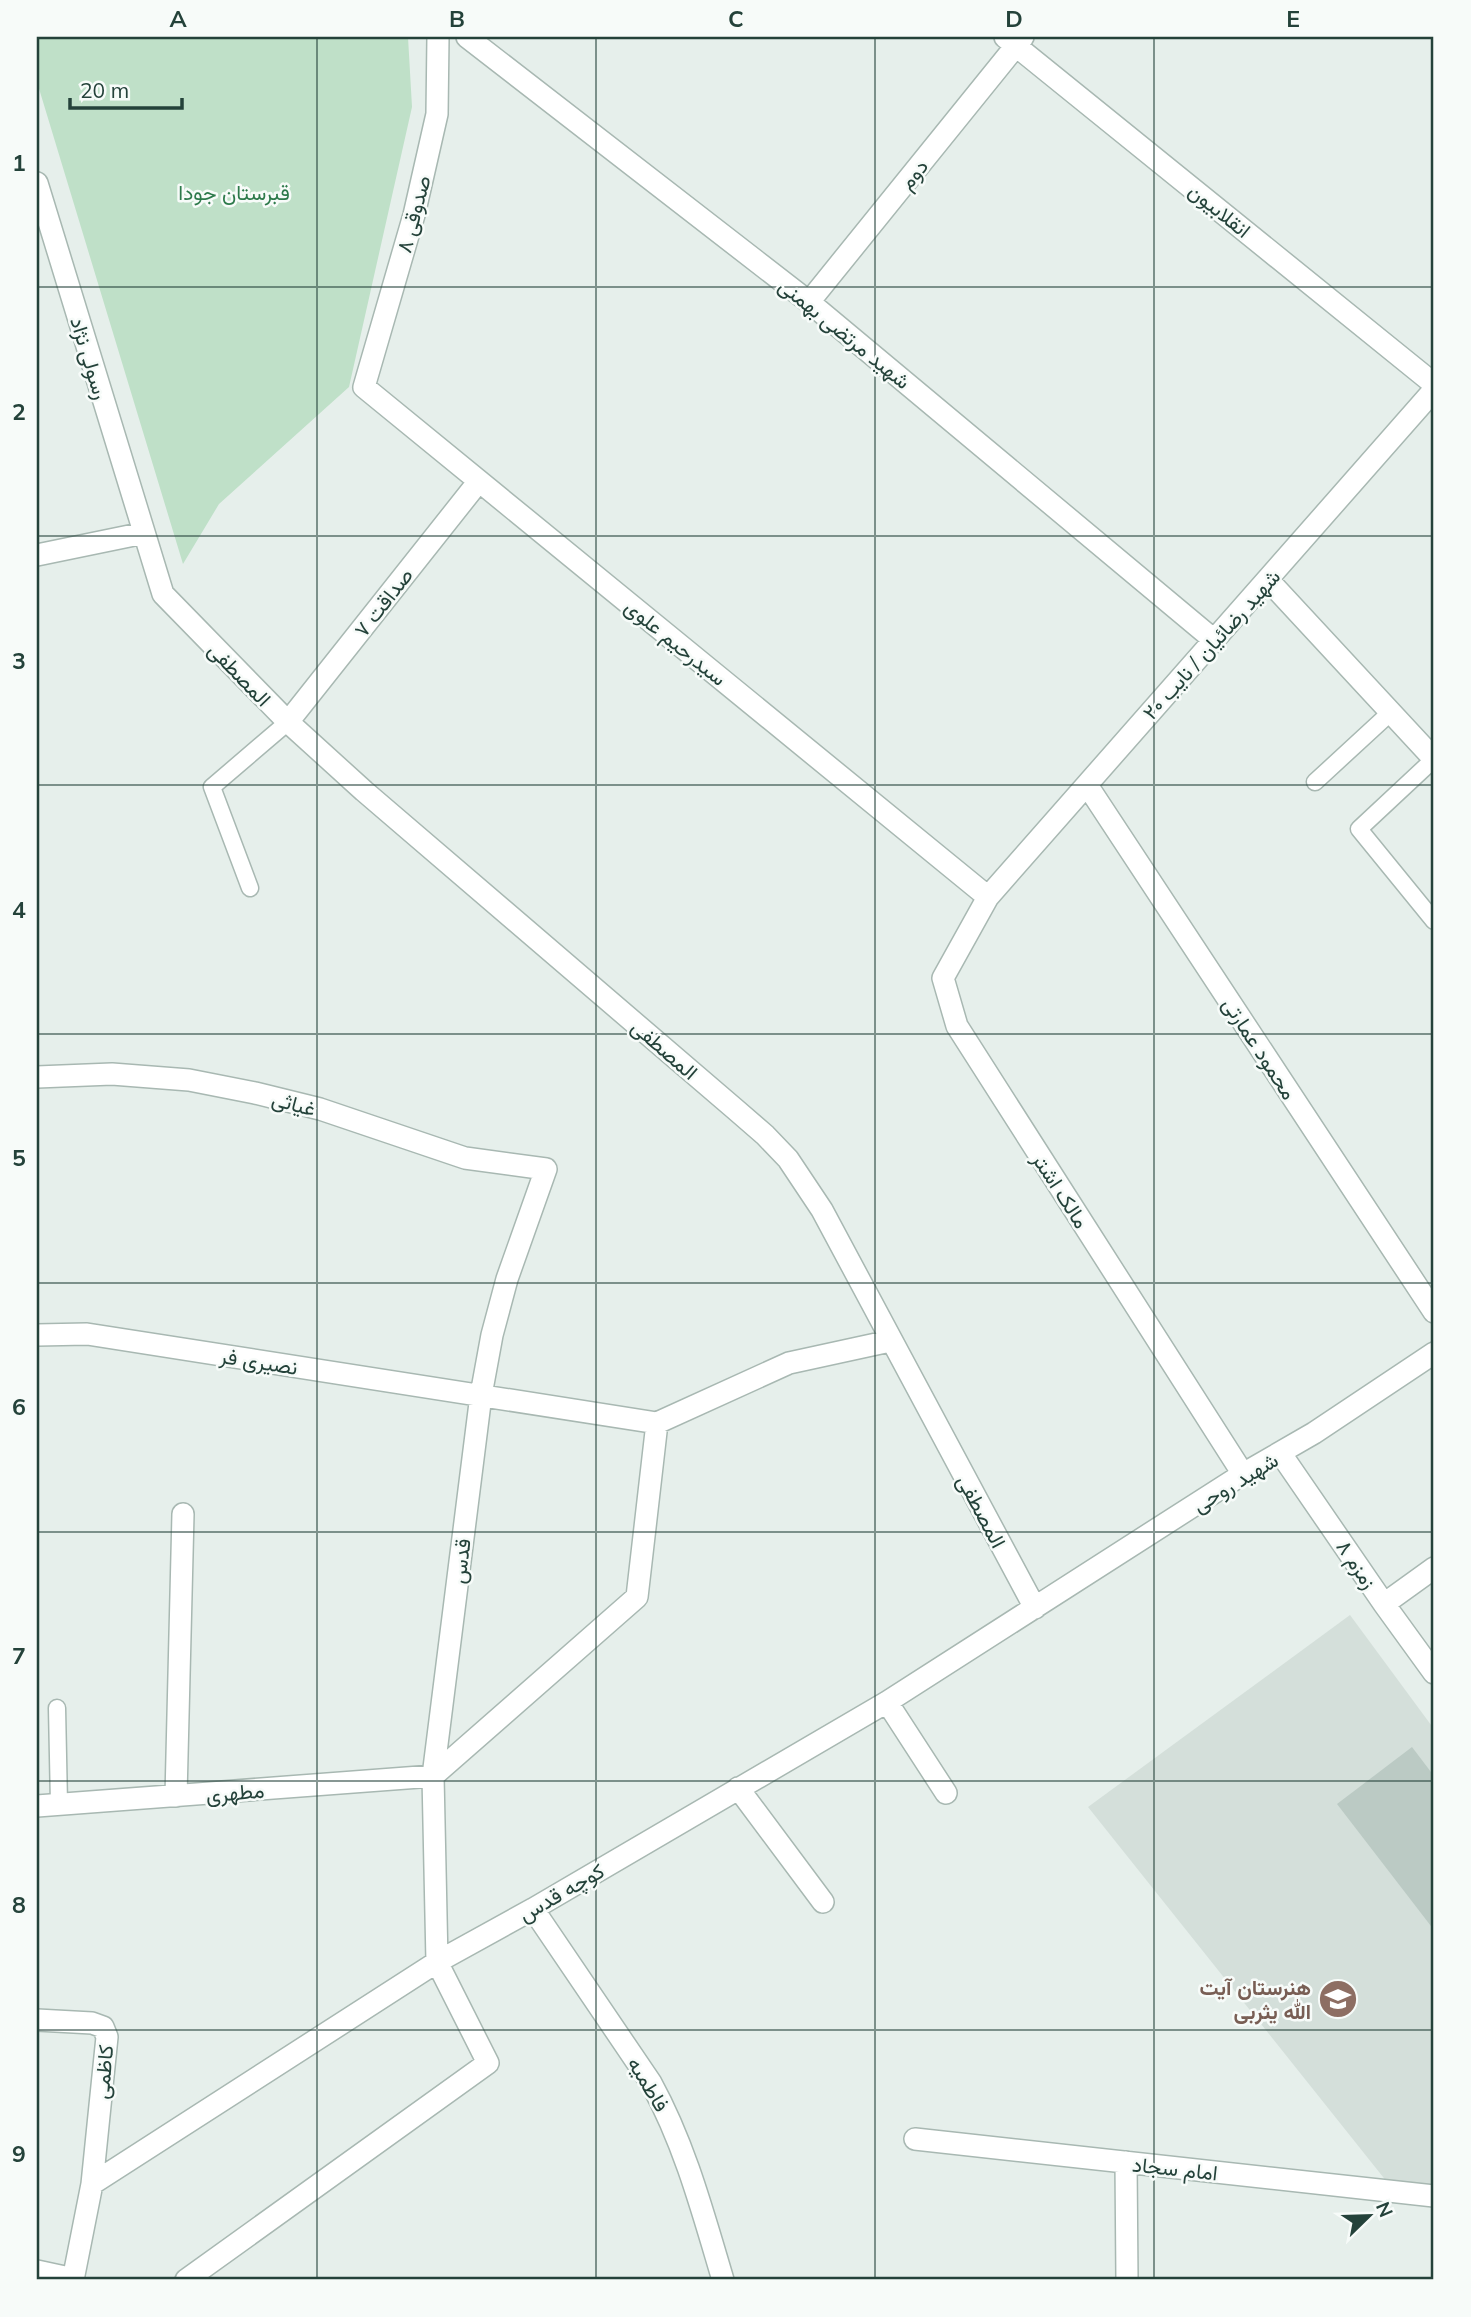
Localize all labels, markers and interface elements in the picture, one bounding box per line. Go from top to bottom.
text: A [169,4,187,33]
text: B [449,4,465,33]
text: C [728,4,744,33]
text: D [1005,4,1023,33]
text: E [1286,4,1300,33]
scale bar [70,66,182,110]
text: 20 m [80,77,129,103]
text: 1 [12,148,26,177]
street label: دوم [893,153,935,196]
street label: صدوقی ۸ [390,172,437,256]
street label: انقلابیون [1183,177,1256,244]
park label: قبرستان جودا [178,179,290,206]
street label: شهید مرتضی بهمنی [773,272,916,395]
street label: رسولی نژاد [64,314,115,403]
text: 2 [12,397,26,426]
street label: صداقت ۷ [348,562,418,642]
street label: شهید رضائیان / نایب ۲۰ [1137,563,1286,725]
street label: سیدرحیم علوی [619,593,732,692]
street label: المصطفی [203,636,277,712]
text: 3 [12,646,26,675]
text: 4 [12,895,26,924]
street label: محمود عمارتی [1216,992,1303,1105]
street label: المصطفی [627,1013,703,1085]
street label: غیاثی [269,1085,319,1121]
text: 5 [12,1143,26,1172]
street label: مالک اشتر [1026,1146,1095,1233]
street label: نصیری فر [217,1342,300,1381]
text: 6 [12,1392,26,1421]
street label: شهید روحی [1188,1446,1283,1519]
street label: المصطفی [952,1470,1012,1552]
street label: زمزم ۸ [1330,1535,1383,1595]
street label: قدس [444,1537,476,1585]
text: 7 [12,1641,26,1670]
street label: مطهری [205,1776,265,1809]
street label: کوچه قدس [513,1857,610,1929]
text: 8 [12,1890,26,1919]
place label: هنرستان آیت الله یثربی [1200,1974,1311,2025]
school or university icon: هنرستان آیت الله یثربی [1317,1978,1359,2020]
street label: کاظمی [88,2044,118,2100]
street label: فاطمیه [623,2052,675,2116]
text: 9 [12,2139,26,2168]
street label: امام سجاد [1131,2151,1219,2187]
north arrow [1334,2180,1404,2250]
text: N [1371,2198,1398,2221]

